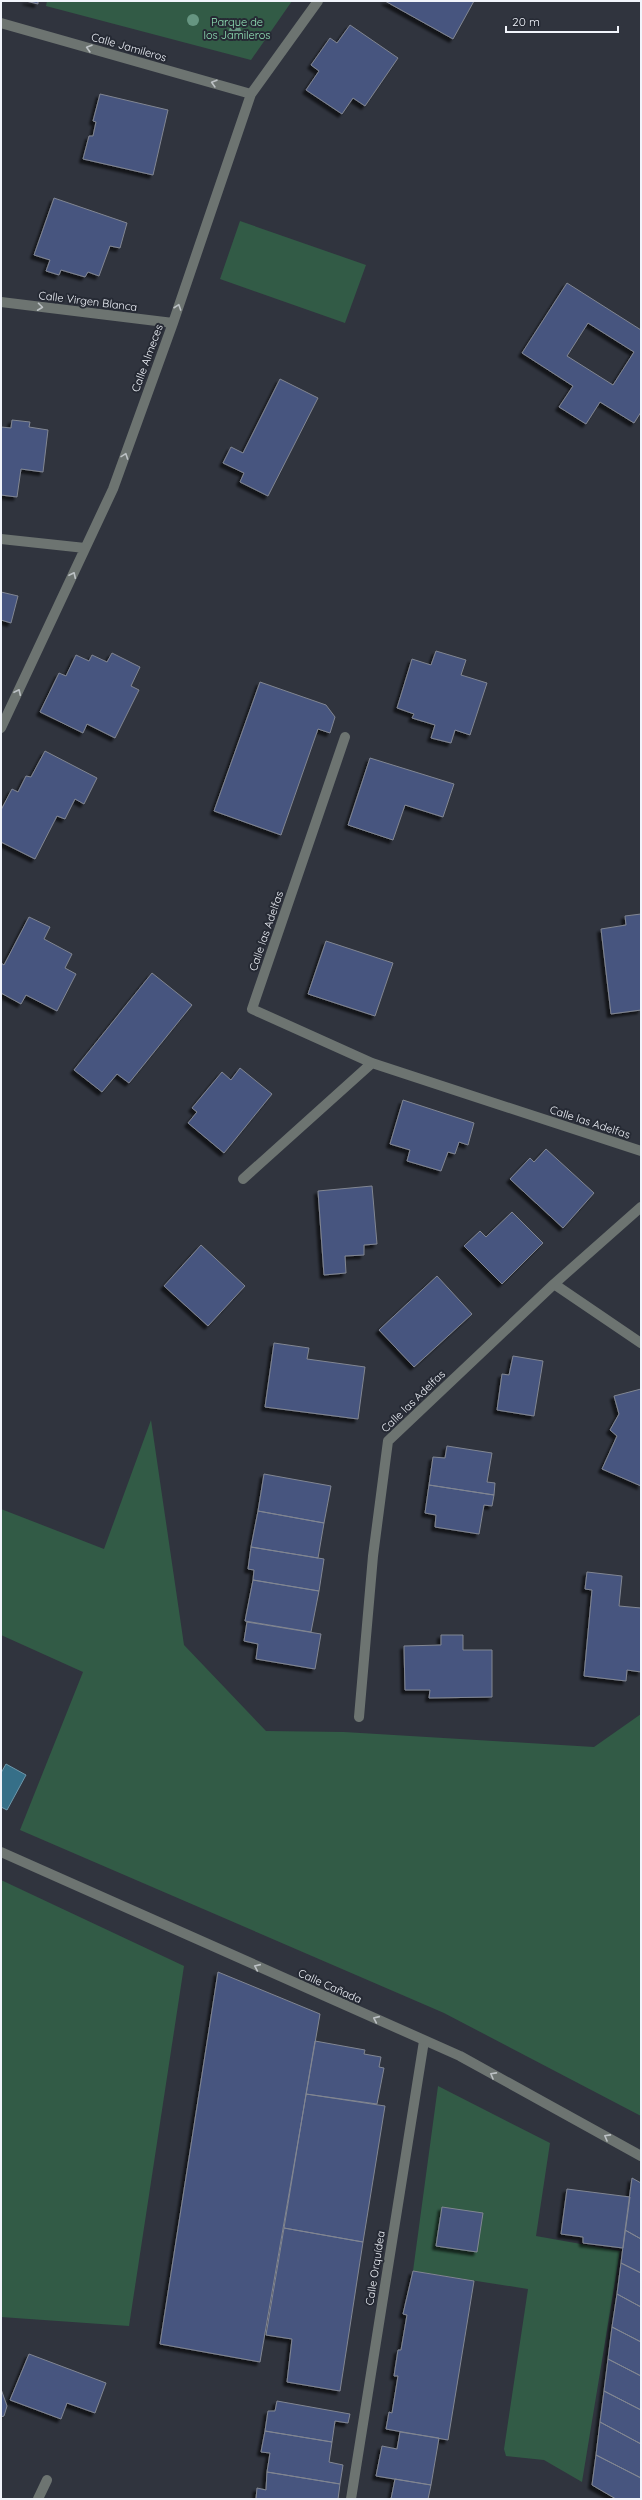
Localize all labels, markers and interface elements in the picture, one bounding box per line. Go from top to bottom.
scale bar [506,8,618,34]
text: 20 m [512,14,540,29]
park label: Parque de los Jamileros [203,15,271,42]
street label: Calle Jamileros [90,30,168,64]
one-way arrow [85,44,92,53]
one-way arrow [211,80,217,88]
street label: Calle Virgen Blanca [38,288,138,314]
one-way arrow [37,302,43,311]
one-way arrow [174,304,182,311]
street label: Calle Almeces [128,322,166,394]
one-way arrow [120,452,128,459]
one-way arrow [68,571,76,579]
one-way arrow [13,689,21,696]
street label: Calle las Adelfas [246,889,286,973]
street label: Calle las Adelfas [548,1102,632,1142]
street label: Calle las Adelfas [378,1367,448,1435]
one-way arrow [253,1963,260,1971]
street label: Calle Cañada [296,1966,364,2006]
one-way arrow [372,2016,380,2024]
one-way arrow [490,2072,497,2079]
one-way arrow [604,2135,611,2142]
street label: Calle Orquídea [362,2230,388,2306]

